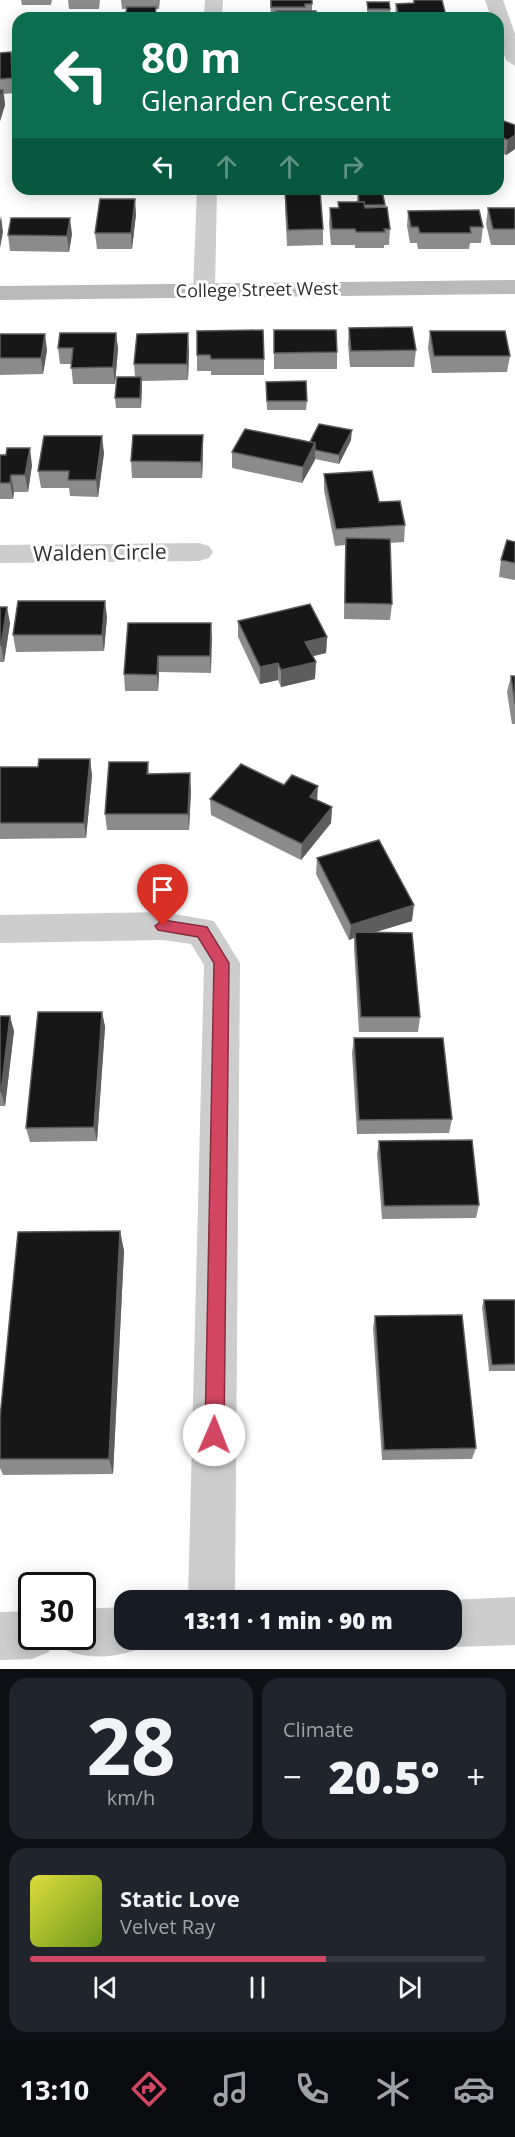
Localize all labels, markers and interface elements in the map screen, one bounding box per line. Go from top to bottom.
text: 80 m [141,28,241,85]
icon: left [42,36,120,114]
text: Glenarden Crescent [141,82,391,119]
icon: left [147,150,180,183]
icon: ahead [210,150,243,183]
icon: ahead [273,150,306,183]
icon: right [336,150,369,183]
street label: College Street West [175,276,338,302]
street label: Walden Circle [33,537,167,567]
pin [137,864,188,926]
icon: arrive [146,873,179,906]
position arrow [182,1403,246,1467]
speed limit sign: 30 [18,1572,96,1650]
text: 13:11 · 1 min · 90 m [183,1605,393,1635]
text: 28 [86,1692,176,1798]
text: Climate [283,1716,354,1743]
text: 20.5° [328,1746,440,1807]
text: − [283,1754,302,1799]
text: + [466,1754,485,1799]
text: km/h [107,1784,155,1811]
text: Static Love [120,1883,240,1913]
text: Velvet Ray [120,1913,215,1940]
icon: previous [89,1971,122,2004]
icon: pause [241,1971,274,2004]
icon: next [393,1971,426,2004]
icon: directions [128,2068,170,2110]
icon: music [210,2068,252,2110]
icon: phone [291,2068,333,2110]
icon: climate [372,2068,414,2110]
icon: car [453,2068,495,2110]
text: 13:10 [20,2071,89,2108]

